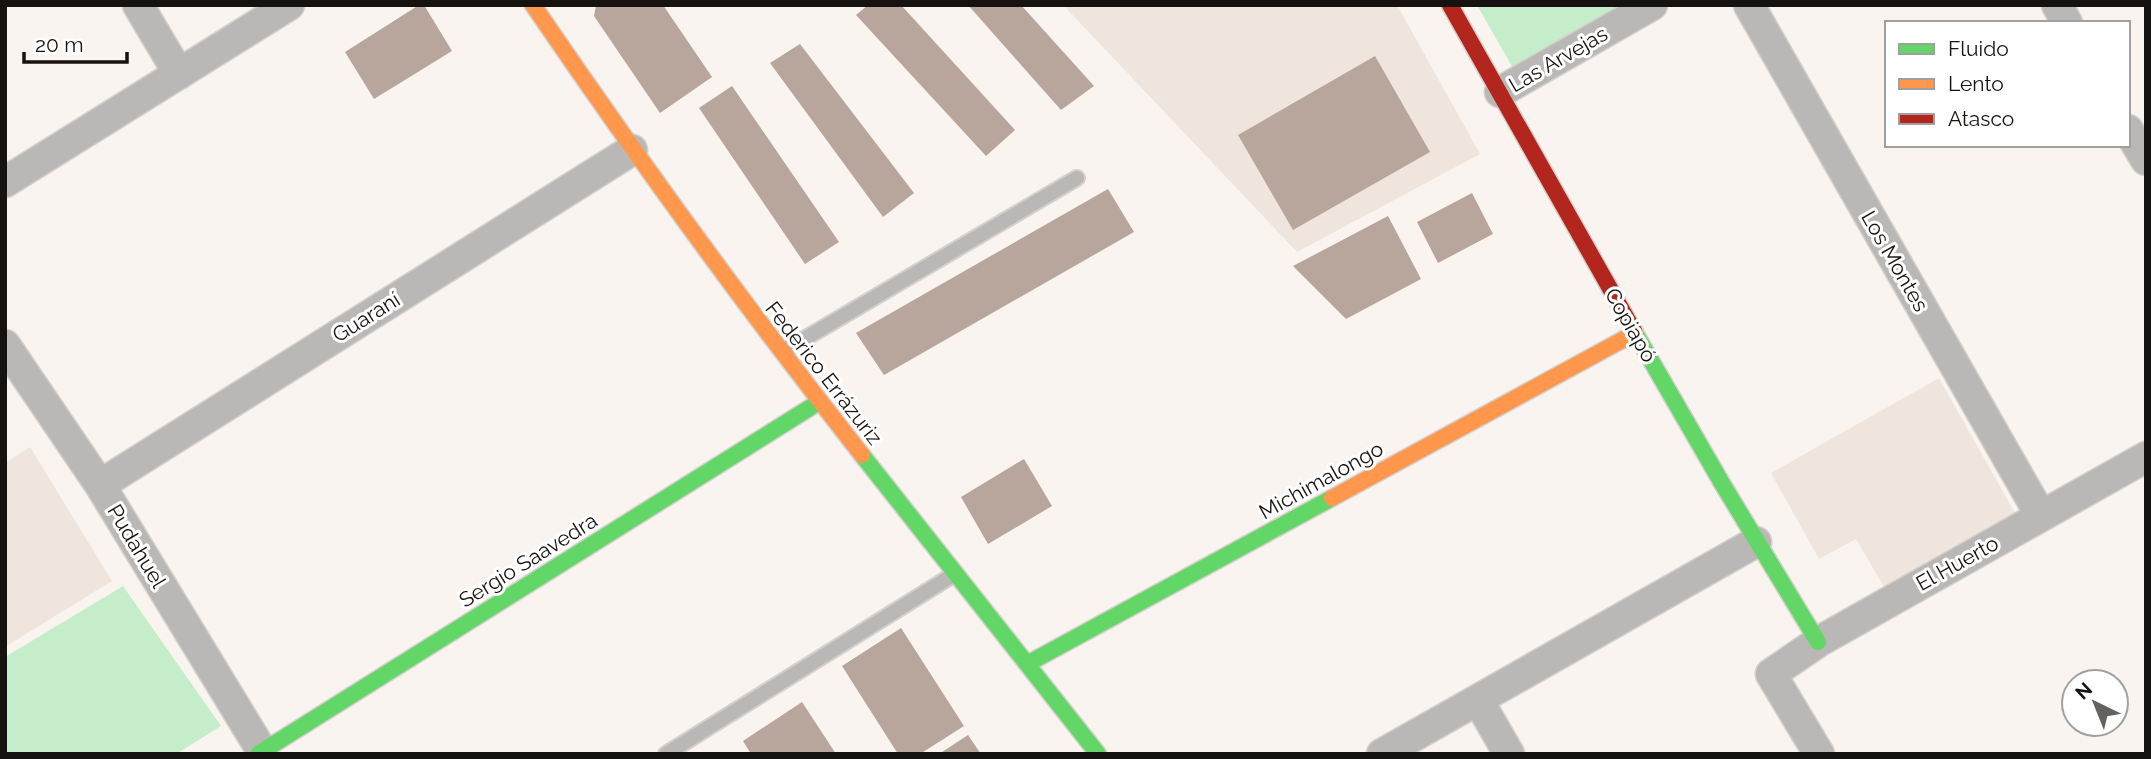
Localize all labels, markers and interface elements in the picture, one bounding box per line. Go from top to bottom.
scale bar [24,21,128,65]
street label: Las Arvejas [1504,21,1612,97]
legend [1885,21,2130,147]
text: 20 m [35,32,83,57]
text: Fluido [1948,36,2009,61]
text: Lento [1948,71,2004,96]
text: Atasco [1948,106,2014,131]
street label: Los Montes [1856,206,1934,316]
street label: Copiapó [1600,284,1662,366]
street label: Guaraní [328,286,405,347]
street label: Federico Errázuriz [760,297,888,449]
street label: Michimalongo [1255,436,1387,524]
street label: Pudahuel [102,500,172,592]
street label: Sergio Saavedra [454,508,602,612]
street label: El Huerto [1911,530,2003,596]
north arrow [2060,668,2130,738]
text: N [2071,678,2096,704]

